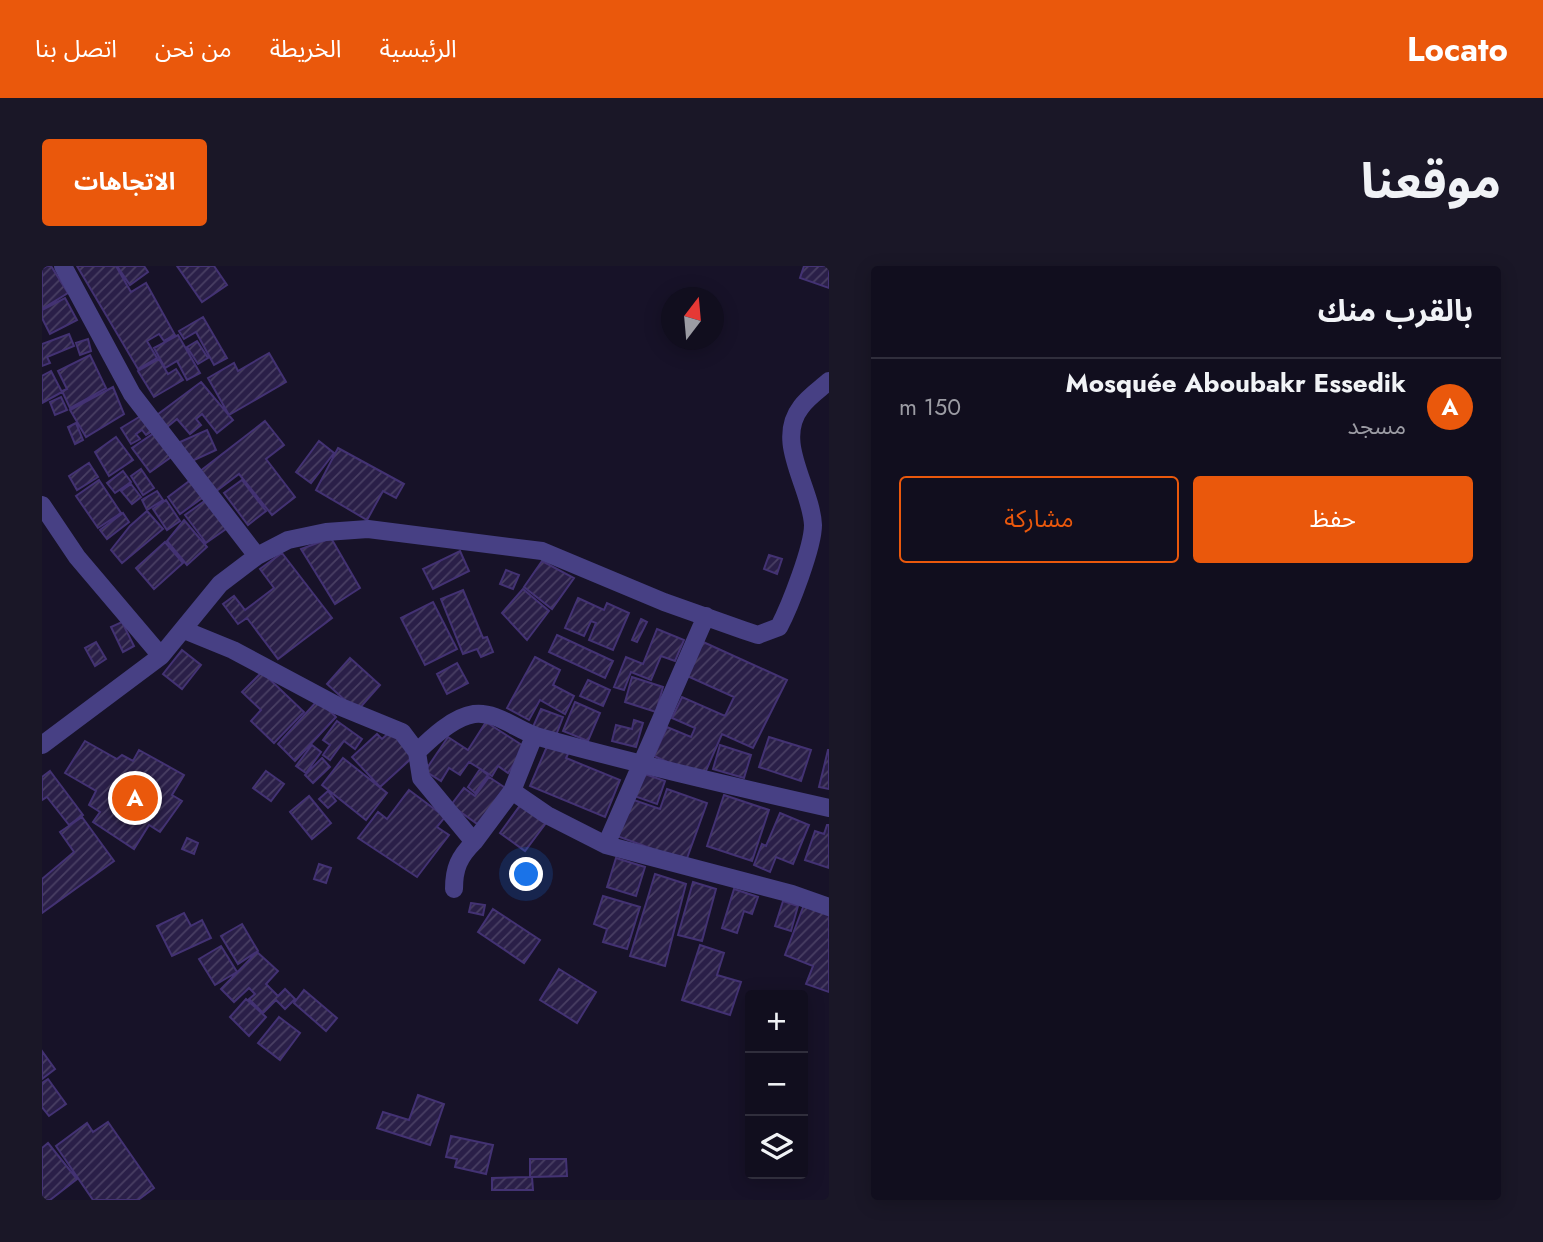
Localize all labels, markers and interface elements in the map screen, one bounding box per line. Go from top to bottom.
text: Locato [1407,26,1508,73]
text: اتصل بنا [35,31,117,66]
text: من نحن [155,31,232,66]
text: الخريطة [270,31,342,66]
text: الرئيسية [380,31,457,66]
button: الاتجاهات [42,139,207,226]
text: موقعنا [1361,146,1501,216]
north arrow [661,287,724,350]
text: بالقرب منك [1318,289,1473,332]
text: Mosquée Aboubakr Essedik [1066,364,1406,402]
text: 150 m [899,390,961,424]
text: A [1442,390,1458,424]
text: مسجد [1347,409,1406,443]
button: مشاركة [899,476,1179,563]
button: حفظ [1193,476,1473,563]
pin: A [112,772,158,824]
your location [509,857,543,891]
map controls [745,990,808,1179]
button: + [745,990,808,1053]
button: − [745,1053,808,1116]
button: layers [745,1116,808,1179]

